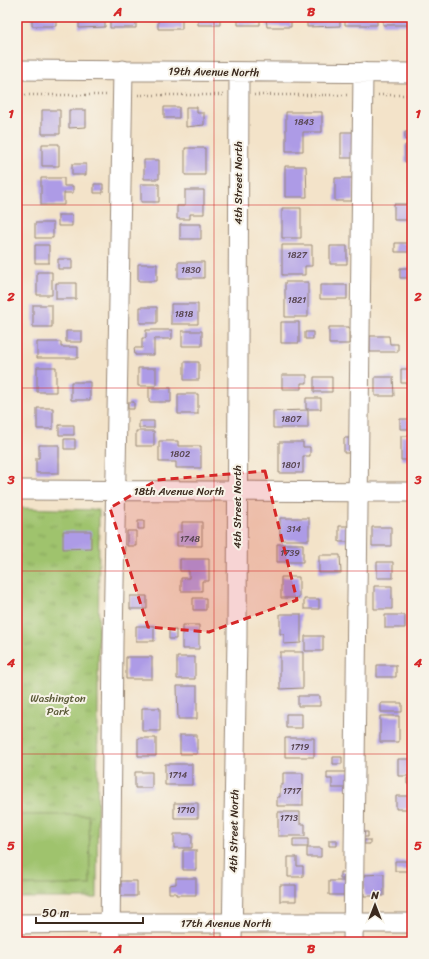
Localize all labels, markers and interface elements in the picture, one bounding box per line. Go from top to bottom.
text: A [113,0,122,23]
text: B [307,0,316,23]
street label: 19th Avenue North [168,62,260,82]
text: 1 [8,102,14,125]
text: 1 [415,102,421,125]
house number: 1843 [294,114,314,130]
street label: 4th Street North [229,141,248,225]
house number: 1827 [287,247,308,263]
house number: 1830 [181,262,201,278]
text: 2 [6,285,15,308]
text: 2 [413,285,422,308]
house number: 1821 [288,292,306,308]
house number: 1818 [175,306,194,322]
house number: 1807 [281,411,302,427]
house number: 1802 [170,446,190,462]
house number: 1801 [282,457,301,473]
street label: 4th Street North [228,465,247,549]
text: 3 [6,468,15,491]
text: 3 [413,468,422,491]
street label: 18th Avenue North [134,482,225,501]
house number: 314 [287,521,302,537]
house number: 1748 [180,531,201,547]
house number: 1739 [280,545,300,561]
text: 4 [6,651,16,674]
text: 4 [413,651,423,674]
park label: Washington Park [30,689,86,721]
house number: 1719 [291,739,310,755]
house number: 1714 [169,767,188,783]
house number: 1717 [283,783,302,799]
street label: 4th Street North [224,789,244,873]
house number: 1710 [177,802,196,818]
house number: 1713 [280,810,298,826]
text: 5 [7,834,15,857]
text: 5 [414,834,422,857]
north arrow [355,885,395,925]
text: N [370,886,379,905]
scale bar [36,899,143,925]
text: 50 m [42,902,69,924]
street label: 17th Avenue North [181,914,271,933]
text: A [113,937,122,959]
text: B [307,937,316,959]

